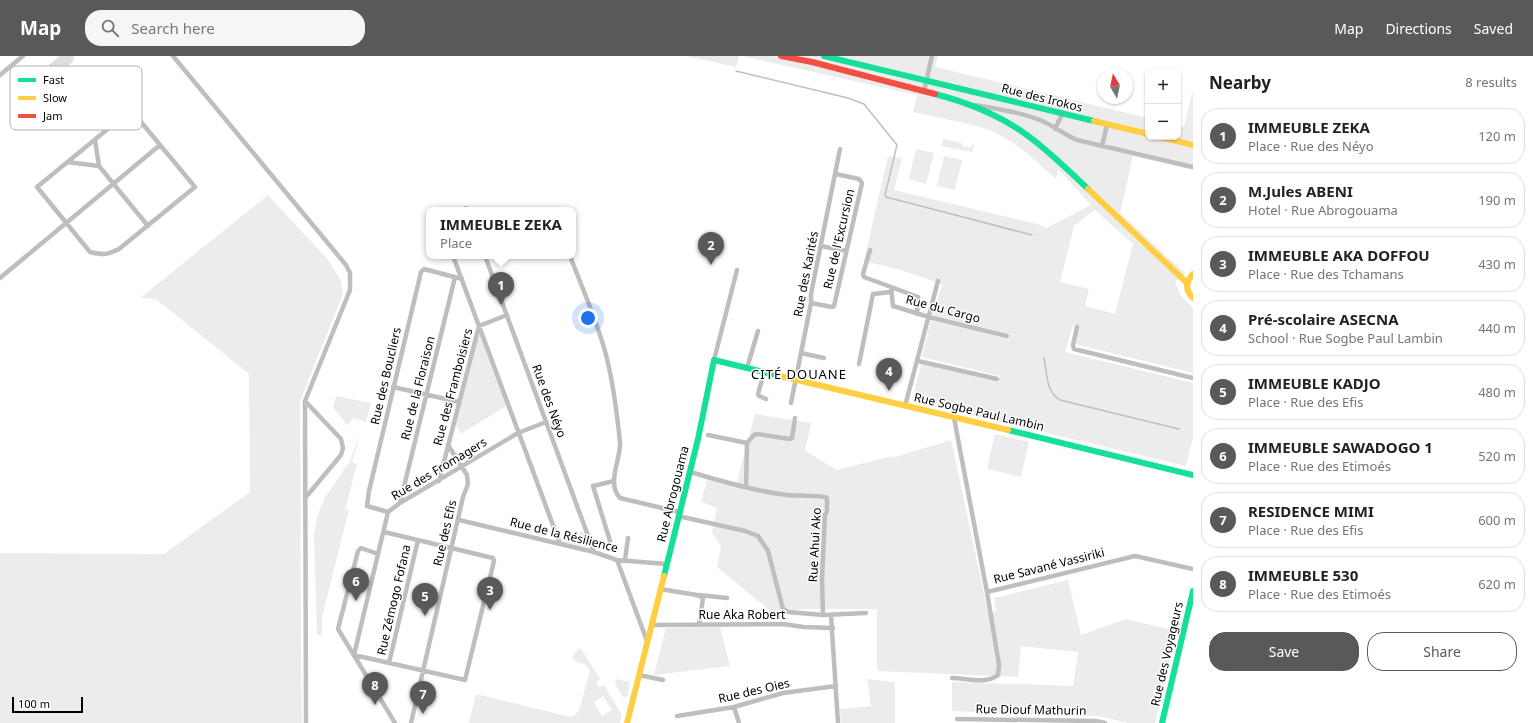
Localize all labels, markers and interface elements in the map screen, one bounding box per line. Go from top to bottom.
search box [85,10,365,46]
text: Map [20,15,61,41]
icon: search [99,17,121,39]
text: Search here [131,18,215,38]
text: Map [1334,19,1363,38]
text: Directions [1385,19,1452,38]
text: Saved [1474,19,1513,38]
legend [10,66,142,130]
north arrow [1097,68,1133,104]
map controls [1145,68,1181,140]
button: + [1145,68,1181,104]
text: Nearby [1209,71,1271,94]
text: Fast [43,72,64,87]
text: 8 results [1465,73,1517,91]
street label: Rue des Irokos [1000,79,1085,116]
text: Slow [43,90,67,105]
button: − [1145,104,1181,140]
text: Jam [42,108,62,123]
text: IMMEUBLE ZEKA [1248,117,1370,137]
text: 1 [1219,127,1227,145]
text: 120 m [1478,127,1516,145]
text: Place · Rue des Néyo [1248,137,1374,155]
text: M.Jules ABENI [1248,181,1353,201]
street label: Rue de l'Excursion [819,187,858,291]
text: 2 [1219,191,1227,209]
text: 190 m [1478,191,1516,209]
text: Hotel · Rue Abrogouama [1248,201,1398,219]
popup [426,207,576,259]
text: IMMEUBLE ZEKA [440,214,562,234]
street label: Rue des Karités [789,229,822,318]
pin: 2 [698,232,724,265]
text: Place [440,234,472,252]
text: IMMEUBLE AKA DOFFOU [1248,245,1430,265]
text: 3 [1219,255,1227,273]
text: 430 m [1478,255,1516,273]
text: Place · Rue des Tchamans [1248,265,1404,283]
pin: 1 [488,272,514,305]
street label: Rue du Cargo [904,290,982,327]
your location [578,308,598,328]
text: Pré-scolaire ASECNA [1248,309,1399,329]
text: 4 [1219,319,1227,337]
text: 440 m [1478,319,1516,337]
street label: Rue des Boucliers [366,325,405,426]
street label: Rue des Framboisiers [429,326,476,447]
text: School · Rue Sogbe Paul Lambin [1248,329,1443,347]
street label: Rue de la Floraison [396,334,439,442]
pin: 4 [876,358,902,391]
street label: Rue des Néyo [528,362,571,440]
district label: CITÉ DOUANE [751,365,847,383]
text: IMMEUBLE KADJO [1248,373,1381,393]
text: 5 [1219,383,1227,401]
text: 480 m [1478,383,1516,401]
street label: Rue Sogbe Paul Lambin [912,388,1046,435]
text: Place · Rue des Efis [1248,393,1363,411]
street label: Rue des Fromagers [388,433,490,504]
text: IMMEUBLE SAWADOGO 1 [1248,437,1433,457]
street label: Rue Abrogouama [652,444,693,544]
text: 6 [1219,447,1227,465]
text: 520 m [1478,447,1516,465]
text: Place · Rue des Etimoés [1248,457,1391,475]
street label: Rue des Efis [429,498,460,568]
text: RESIDENCE MIMI [1248,501,1374,521]
street label: Rue Ahui Ako [804,507,825,583]
text: 7 [1219,511,1227,529]
text: 600 m [1478,511,1516,529]
street label: Rue de la Résilience [508,513,620,556]
text: Place · Rue des Efis [1248,521,1363,539]
street label: Rue Zémogo Fofana [373,543,415,657]
street label: Rue Savané Vassiriki [991,543,1106,588]
text: IMMEUBLE 530 [1248,565,1358,585]
pin: 6 [343,568,369,601]
text: 8 [1219,575,1227,593]
text: 620 m [1478,575,1516,593]
pin: 3 [477,577,503,610]
pin: 5 [412,583,438,616]
text: Place · Rue des Etimoés [1248,585,1391,603]
street label: Rue des Voyageurs [1146,600,1187,708]
street label: Rue Aka Robert [699,606,786,623]
button: Save [1209,632,1359,671]
button: Share [1367,632,1517,671]
pin: 8 [362,672,388,705]
street label: Rue des Oies [717,674,791,707]
pin: 7 [410,681,436,714]
scale bar [12,695,83,714]
text: 100 m [18,696,50,711]
street label: Rue Diouf Mathurin [975,700,1087,719]

